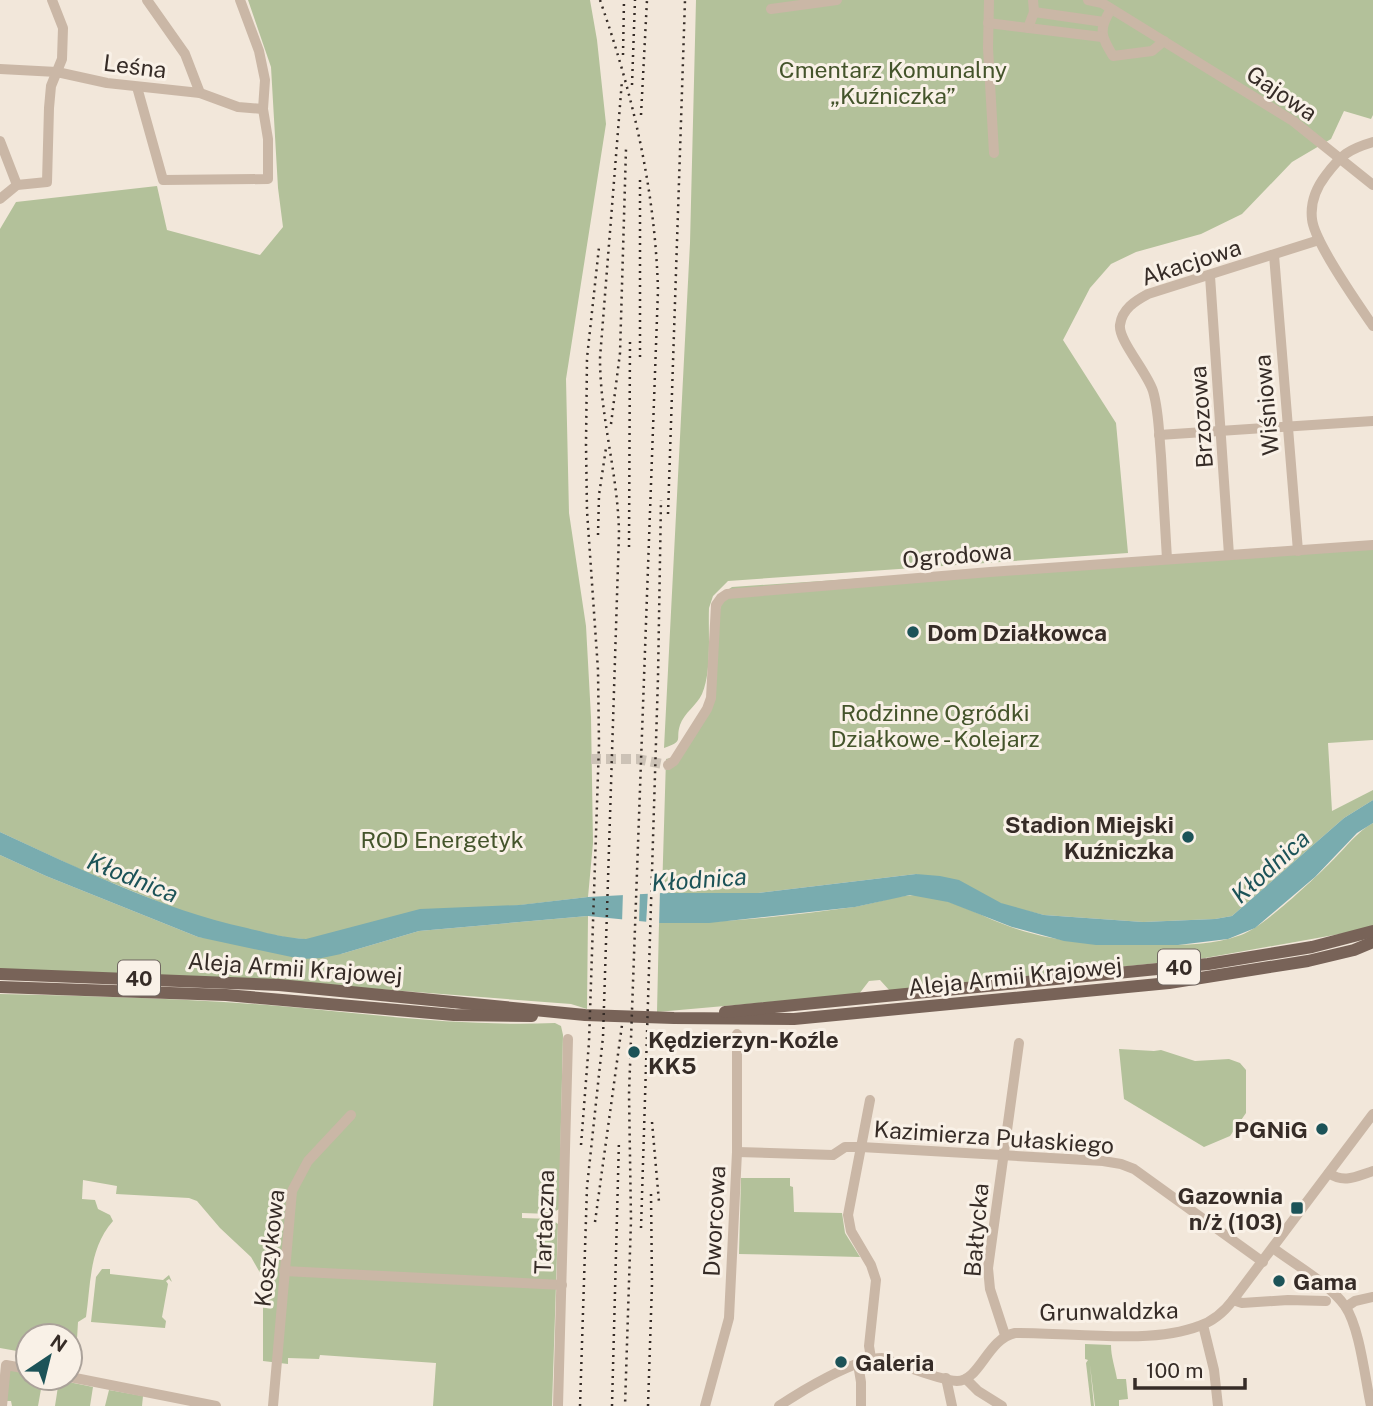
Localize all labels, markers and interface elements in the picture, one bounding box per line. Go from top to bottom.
street label: Leśna [102,49,168,83]
park label: Cmentarz Komunalny „Kuźniczka” [779,56,1007,109]
street label: Gajowa [1242,60,1322,126]
street label: Akacjowa [1138,233,1244,291]
street label: Wiśniowa [1248,353,1284,457]
street label: Brzozowa [1184,365,1218,469]
street label: Ogrodowa [901,537,1013,573]
place label: Dom Działkowca [927,619,1107,646]
marker: Dom Działkowca [905,624,921,640]
park label: Rodzinne Ogródki Działkowe - Kolejarz [830,699,1040,752]
place label: Stadion Miejski Kuźniczka [1005,811,1174,864]
water label: Kłodnica [1225,824,1315,908]
park label: ROD Energetyk [360,826,524,853]
marker: Stadion Miejski Kuźniczka [1180,829,1196,845]
water label: Kłodnica [83,846,183,908]
water label: Kłodnica [650,862,748,896]
street label: Aleja Armii Krajowej [187,947,403,989]
road number: 40 [1158,950,1200,984]
street label: Aleja Armii Krajowej [907,951,1123,1001]
road number: 40 [118,960,160,996]
place label: Kędzierzyn-Koźle KK5 [648,1026,839,1079]
marker: Kędzierzyn-Koźle KK5 [626,1044,642,1060]
street label: Kazimierza Pułaskiego [873,1115,1115,1159]
place label: PGNiG [1234,1116,1308,1143]
marker: PGNiG [1314,1121,1330,1137]
street label: Dworcowa [698,1165,730,1277]
street label: Tartaczna [529,1169,559,1275]
street label: Bałtycka [958,1182,994,1278]
place label: Gazownia n/ż (103) [1177,1182,1283,1235]
street label: Koszykowa [248,1188,290,1308]
marker: Gazownia n/ż (103) [1289,1200,1305,1216]
place label: Gama [1293,1268,1357,1295]
marker: Gama [1271,1273,1287,1289]
street label: Grunwaldzka [1039,1296,1179,1326]
north arrow [14,1322,84,1392]
text: N [46,1330,71,1356]
scale bar [1135,1346,1245,1390]
place label: Galeria [855,1349,934,1376]
marker: Galeria [833,1354,849,1370]
text: 100 m [1146,1358,1203,1383]

